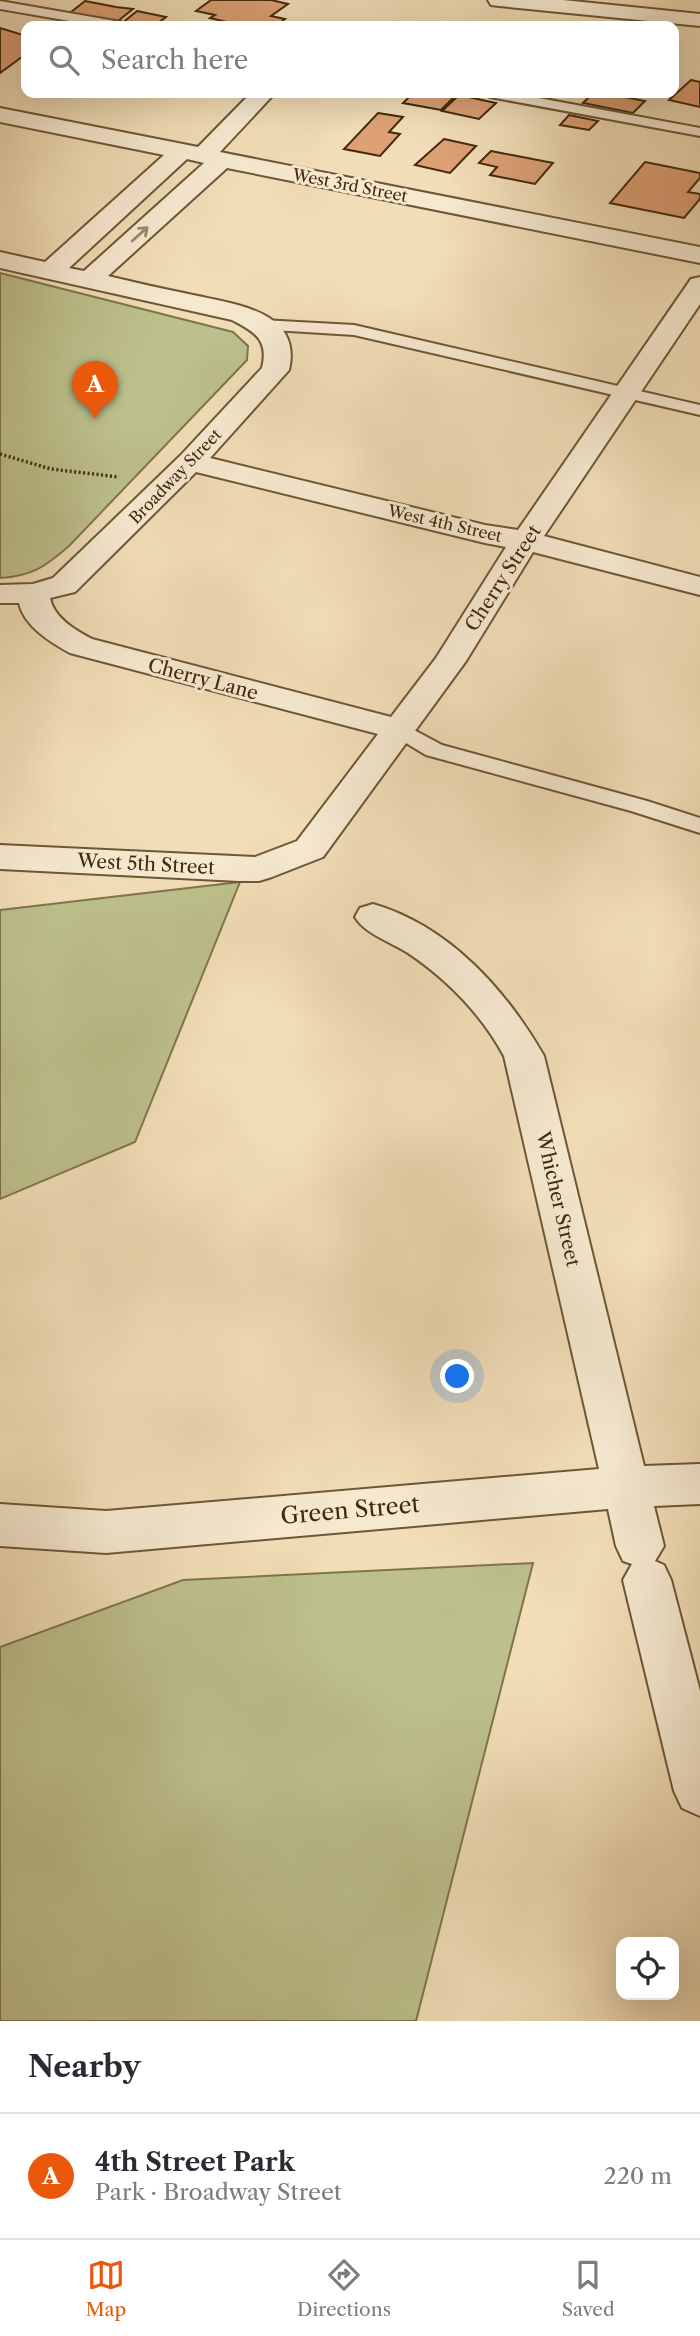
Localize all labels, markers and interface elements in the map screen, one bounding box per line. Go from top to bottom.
search box [21,21,679,98]
icon: search [45,41,83,79]
text: Search here [101,44,248,76]
street label: West 3rd Street [290,164,409,206]
one-way arrow [131,226,149,242]
pin: A [72,361,118,419]
street label: Broadway Street [125,424,226,528]
street label: West 4th Street [385,500,504,546]
street label: Cherry Street [460,520,546,635]
street label: Cherry Lane [145,653,261,705]
street label: West 5th Street [76,849,216,879]
street label: Whicher Street [531,1128,585,1269]
your location [440,1359,474,1393]
street label: Green Street [279,1490,421,1530]
map controls [616,1937,679,2000]
button: locate [616,1937,679,2000]
text: Nearby [28,2048,141,2085]
text: 4th Street Park [95,2146,295,2178]
text: A [42,2162,60,2190]
text: 220 m [603,2162,672,2190]
text: Park · Broadway Street [95,2178,342,2206]
tab: Map [85,2256,126,2321]
tab: Directions [297,2256,391,2321]
tab: Saved [562,2256,615,2321]

